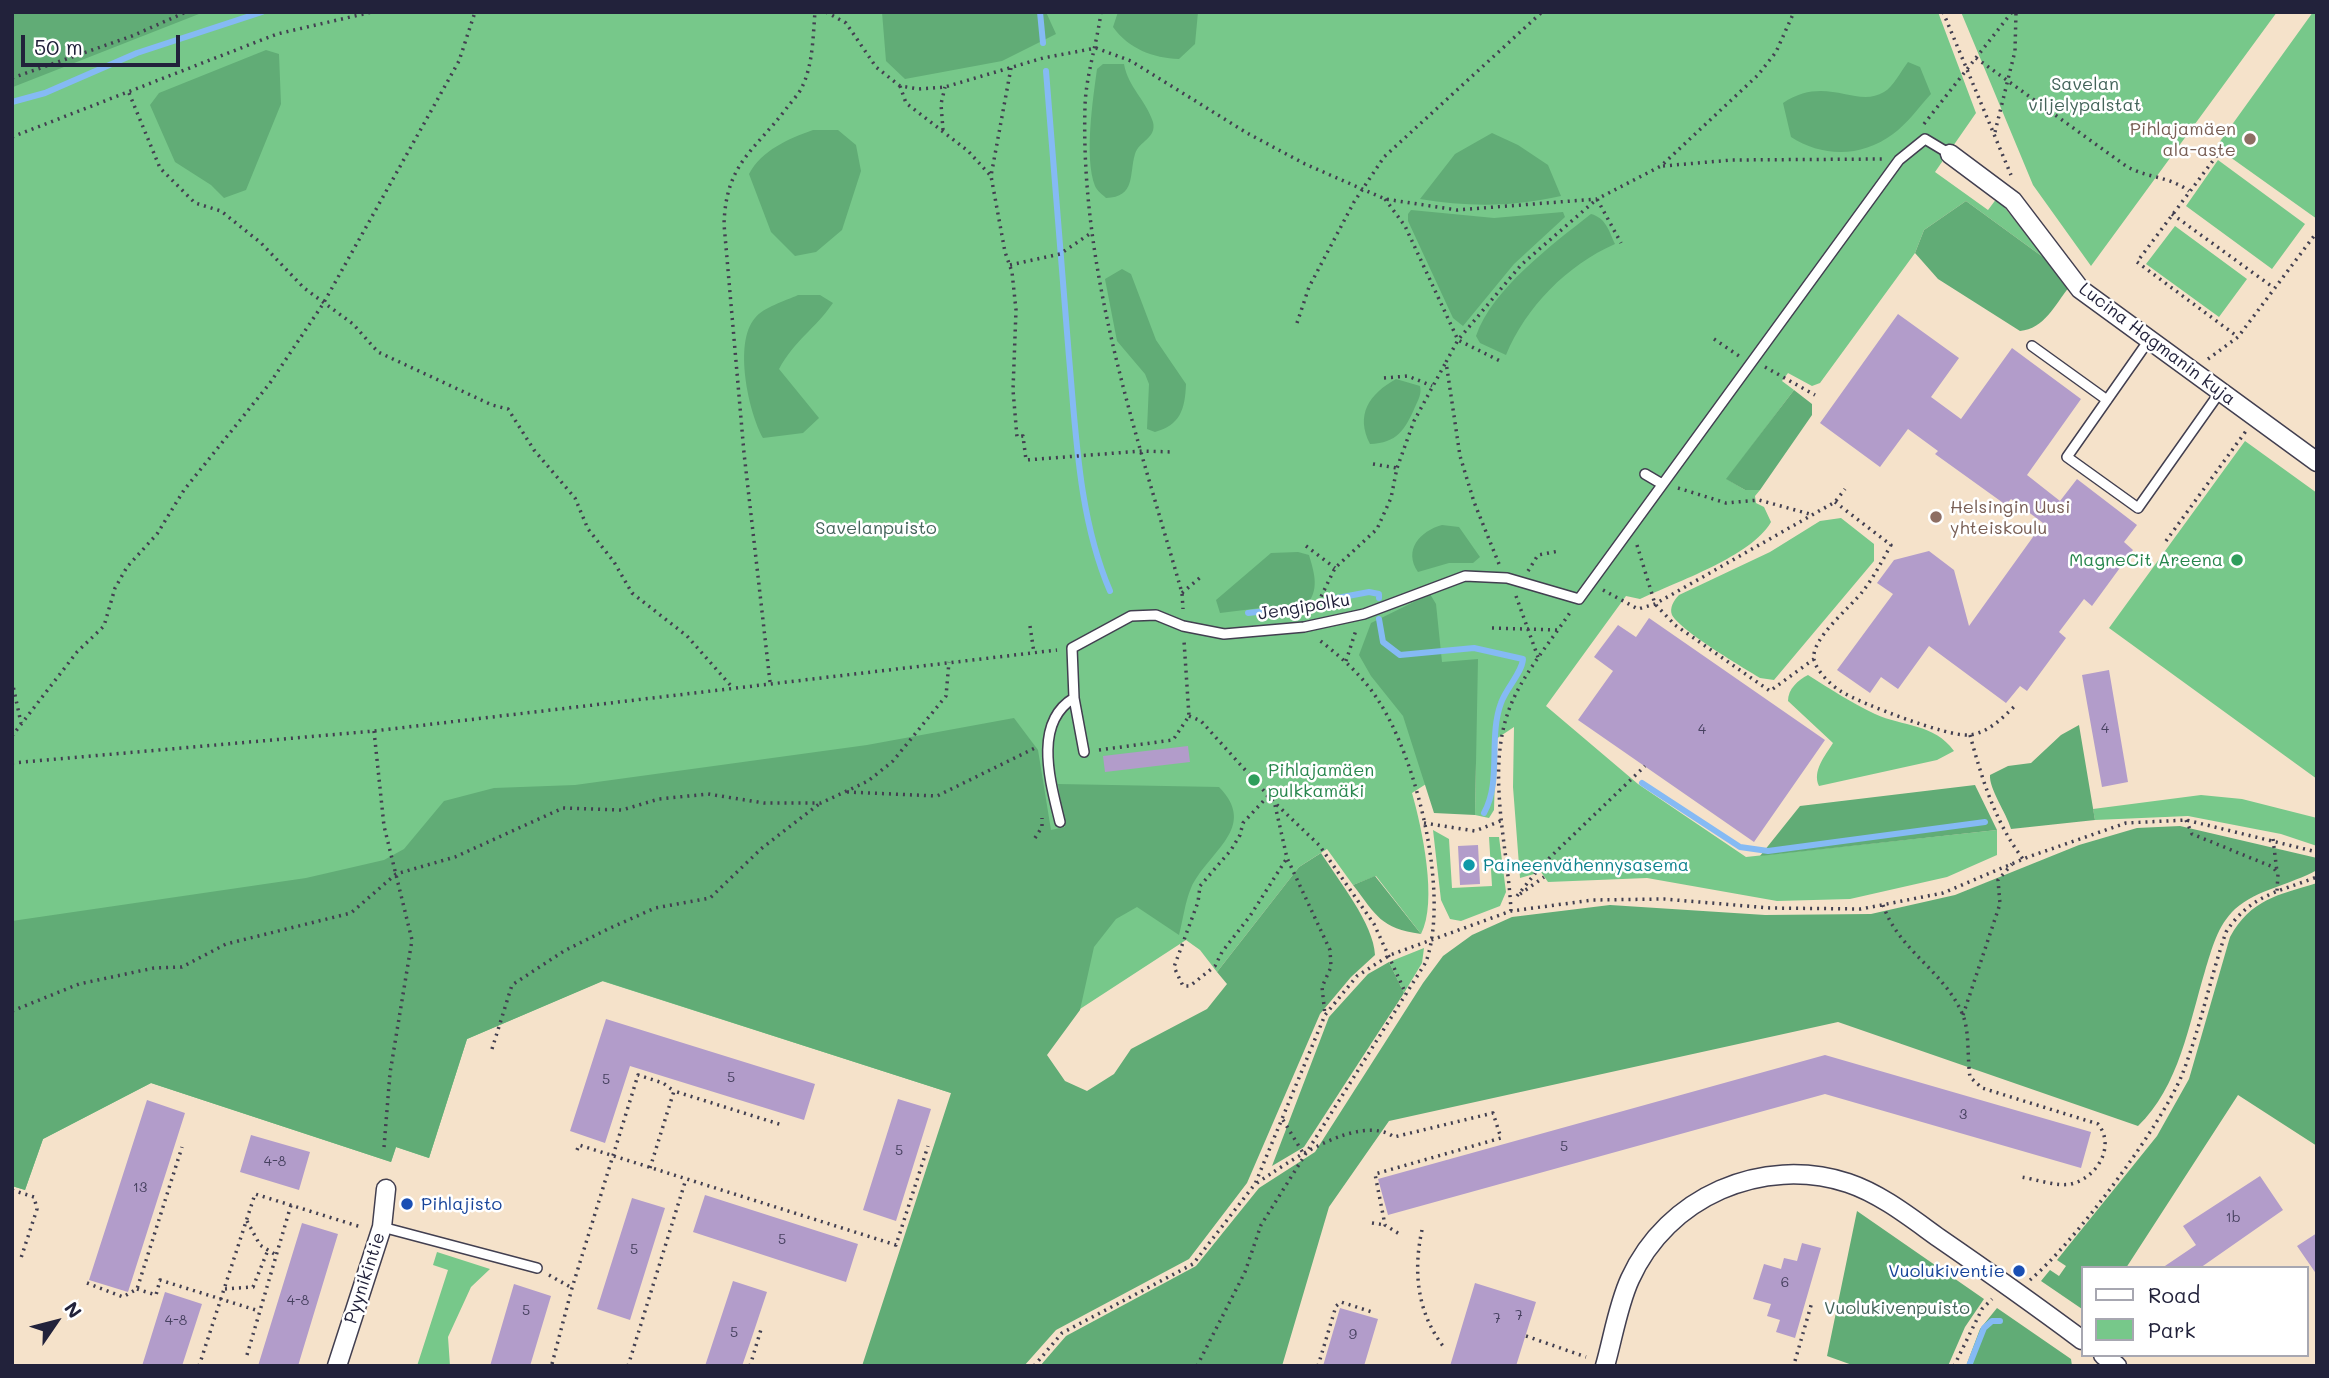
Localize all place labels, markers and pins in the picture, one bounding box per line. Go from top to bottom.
place label: Pihlajamäen ala-aste [2130,118,2236,160]
marker: Pihlajamäen ala-aste [2242,131,2258,147]
place label: Helsingin Uusi yhteiskoulu [1950,496,2071,538]
marker: Helsingin Uusi yhteiskoulu [1928,509,1944,525]
place label: MagneCit Areena [2069,549,2223,571]
marker: MagneCit Areena [2229,552,2245,568]
place label: Pihlajamäen pulkkamäki [1268,759,1374,802]
marker: Pihlajamäen pulkkamäki [1246,772,1262,788]
place label: Paineenvähennysasema [1483,854,1689,876]
marker: Paineenvähennysasema [1461,857,1477,873]
place label: Pihlajisto [421,1193,502,1215]
marker: Pihlajisto [399,1196,415,1212]
place label: Vuolukiventie [1888,1260,2005,1282]
marker: Vuolukiventie [2011,1263,2027,1279]

